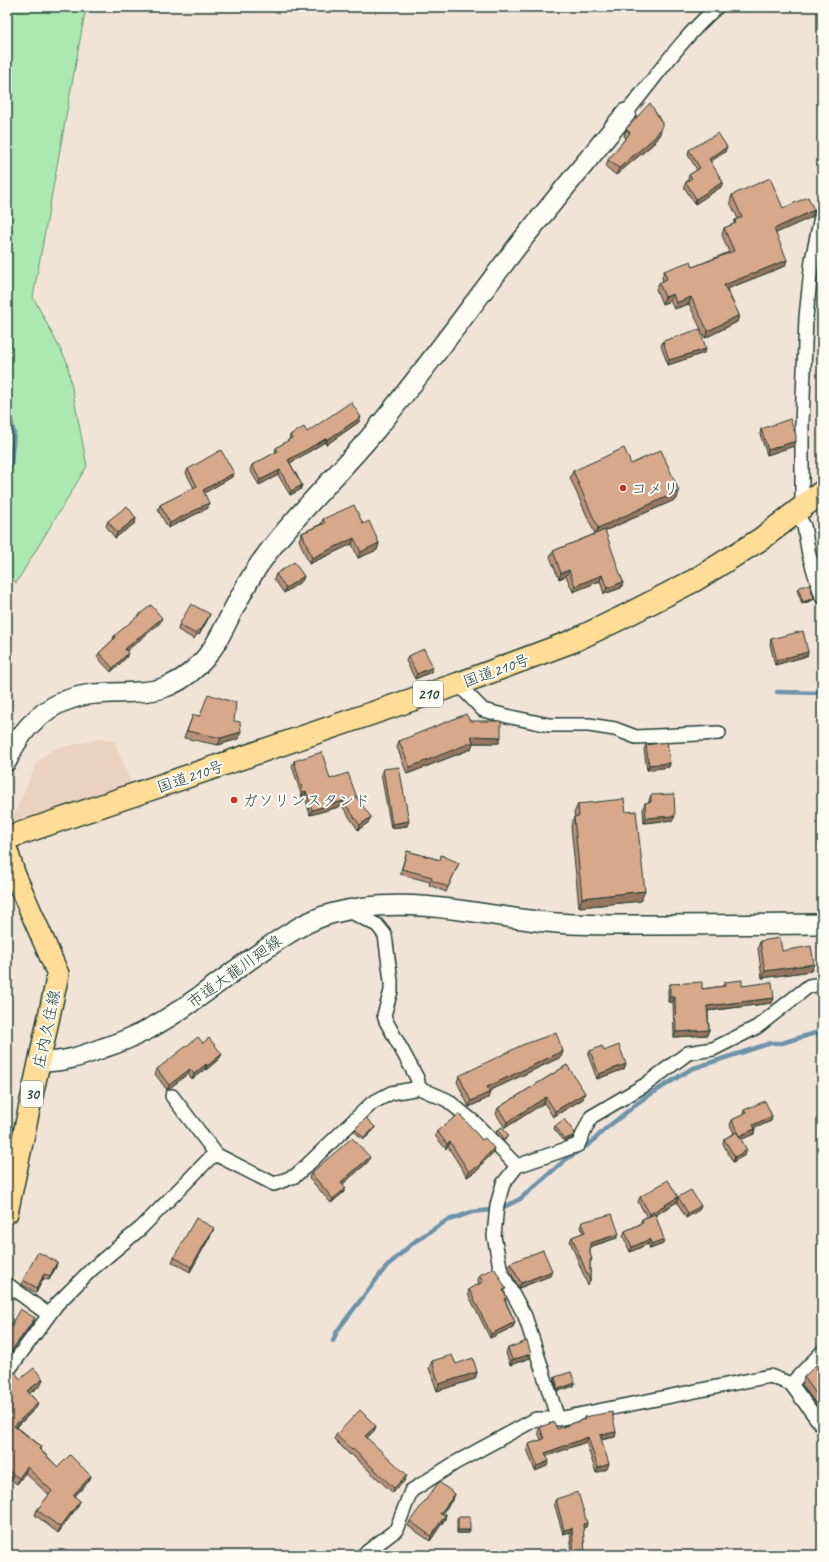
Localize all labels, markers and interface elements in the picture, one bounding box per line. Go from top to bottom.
place label: コメリ [631,479,679,499]
marker: コメリ [618,483,628,493]
street label: 国道210号 [460,650,532,692]
road number: 210 [413,681,443,707]
street label: 国道210号 [154,756,226,798]
place label: ガソリンスタンド [242,791,370,811]
marker: ガソリンスタンド [229,795,239,805]
street label: 市道大龍川廻線 [183,931,286,1013]
street label: 庄内久住線 [29,988,65,1070]
road number: 30 [21,1081,43,1107]

